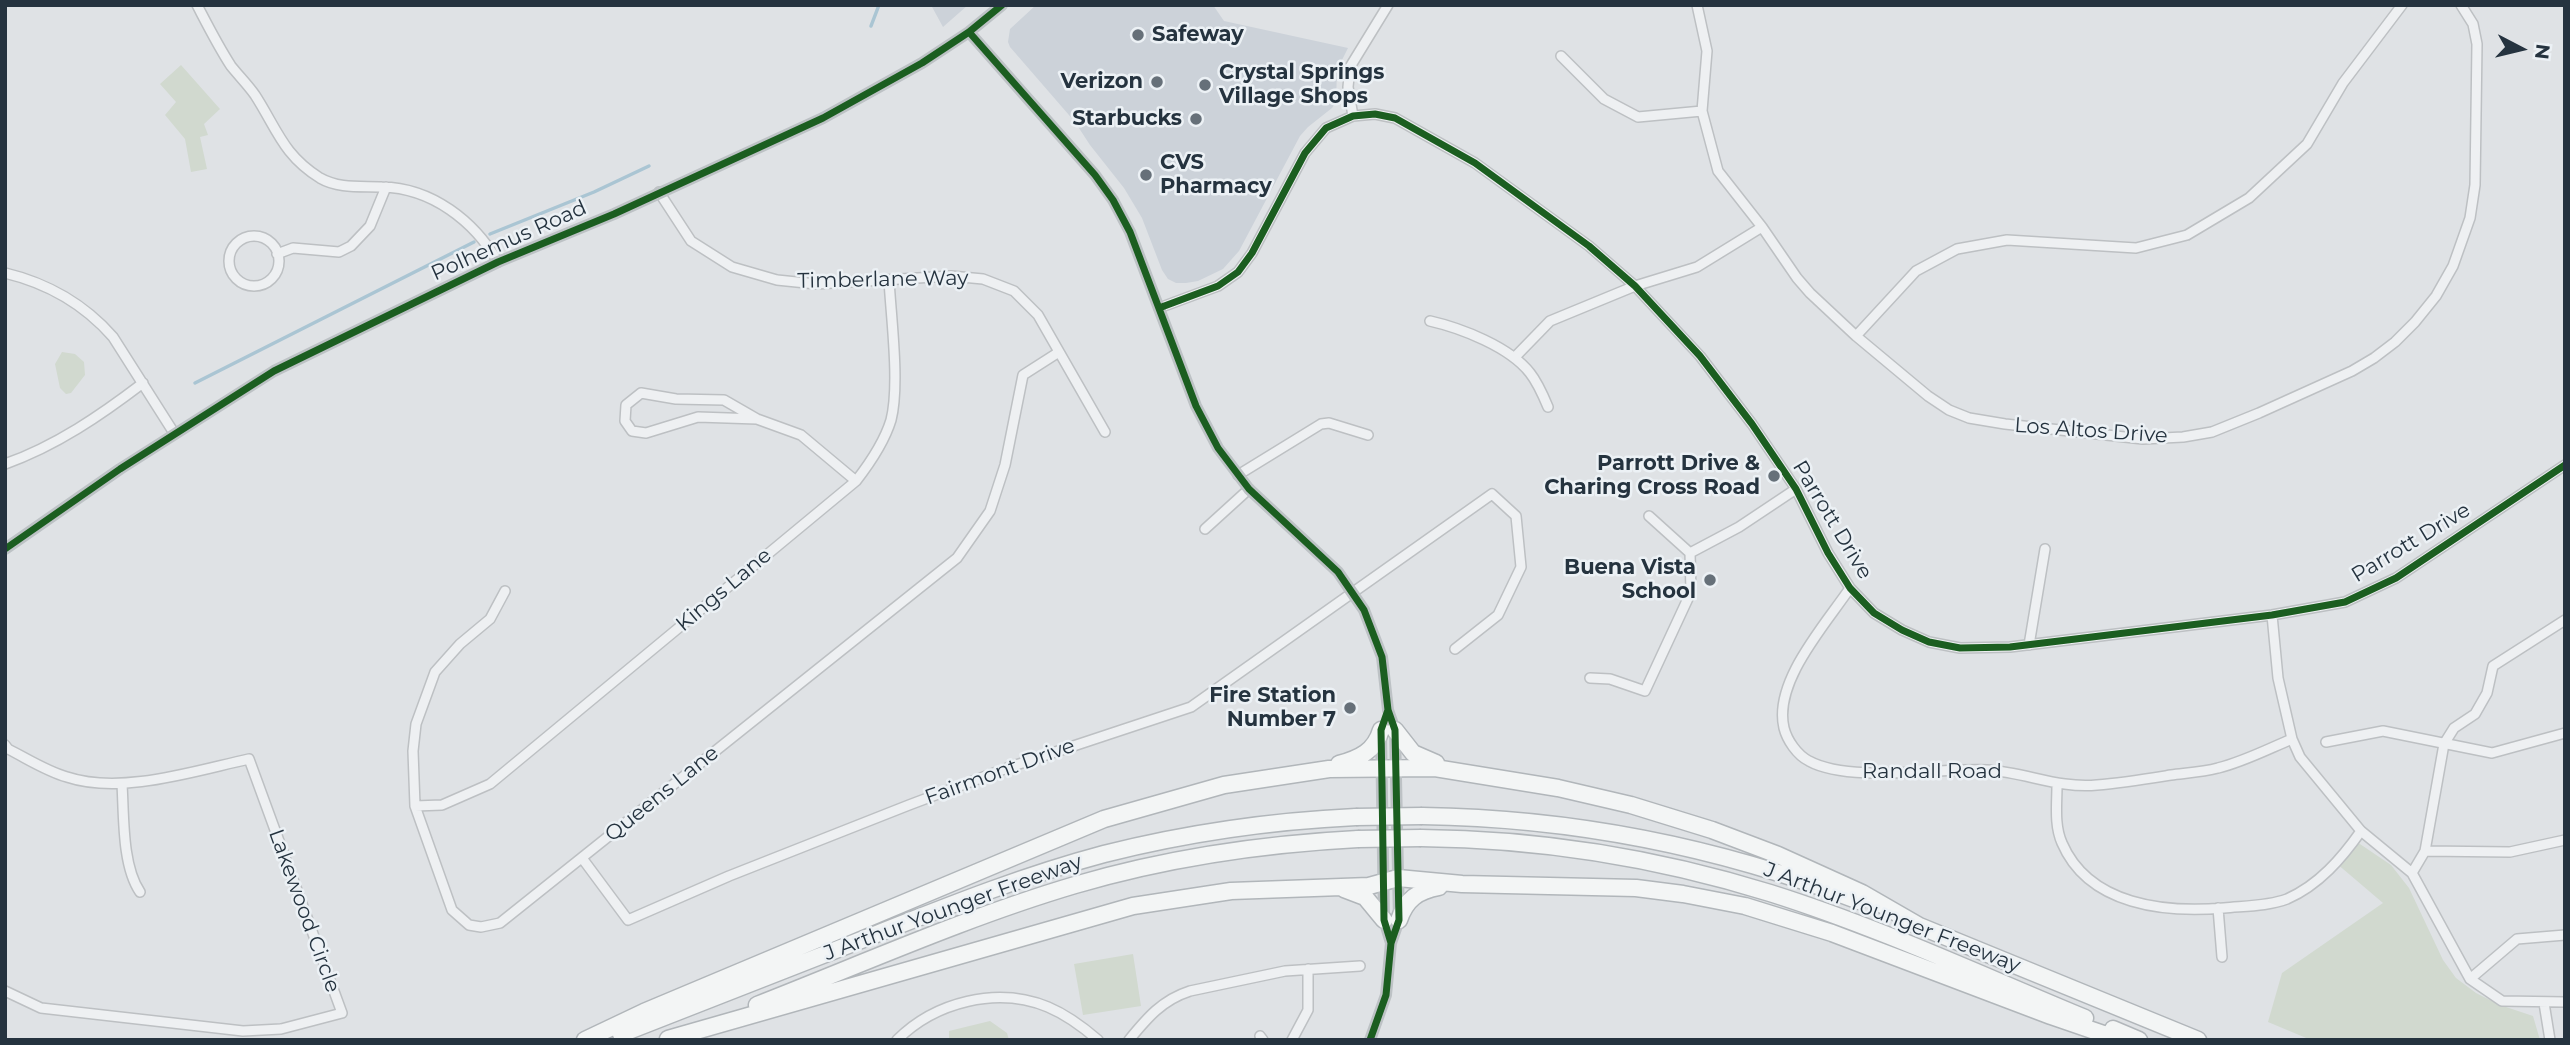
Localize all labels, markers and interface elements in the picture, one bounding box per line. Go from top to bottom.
north arrow [2486,14,2556,84]
place label: Safeway [1152,22,1244,48]
marker: Safeway [1130,27,1146,43]
text: N [2530,43,2555,61]
place label: Crystal Springs Village Shops [1219,60,1384,110]
place label: Verizon [1060,69,1143,95]
marker: Verizon [1149,74,1165,90]
marker: Crystal Springs Village Shops [1197,77,1213,93]
place label: Starbucks [1072,106,1182,132]
marker: Starbucks [1188,111,1204,127]
place label: CVS Pharmacy [1160,150,1272,200]
marker: CVS Pharmacy [1138,167,1154,183]
street label: Polhemus Road [427,195,591,287]
street label: Timberlane Way [797,266,969,294]
street label: Los Altos Drive [2013,413,2169,449]
place label: Parrott Drive & Charing Cross Road [1544,451,1760,501]
street label: Parrott Drive [1787,456,1877,584]
marker: Parrott Drive & Charing Cross Road [1766,468,1782,484]
street label: Parrott Drive [2347,498,2475,588]
street label: Kings Lane [671,543,777,637]
place label: Buena Vista School [1564,555,1696,605]
marker: Buena Vista School [1702,572,1718,588]
place label: Fire Station Number 7 [1209,683,1336,733]
marker: Fire Station Number 7 [1342,700,1358,716]
street label: Fairmont Drive [922,733,1078,811]
street label: Queens Lane [600,741,724,847]
street label: Randall Road [1862,759,2002,785]
street label: Lakewood Circle [263,826,345,996]
street label: J Arthur Younger Freeway [820,849,1086,967]
street label: J Arthur Younger Freeway [1760,857,2024,979]

